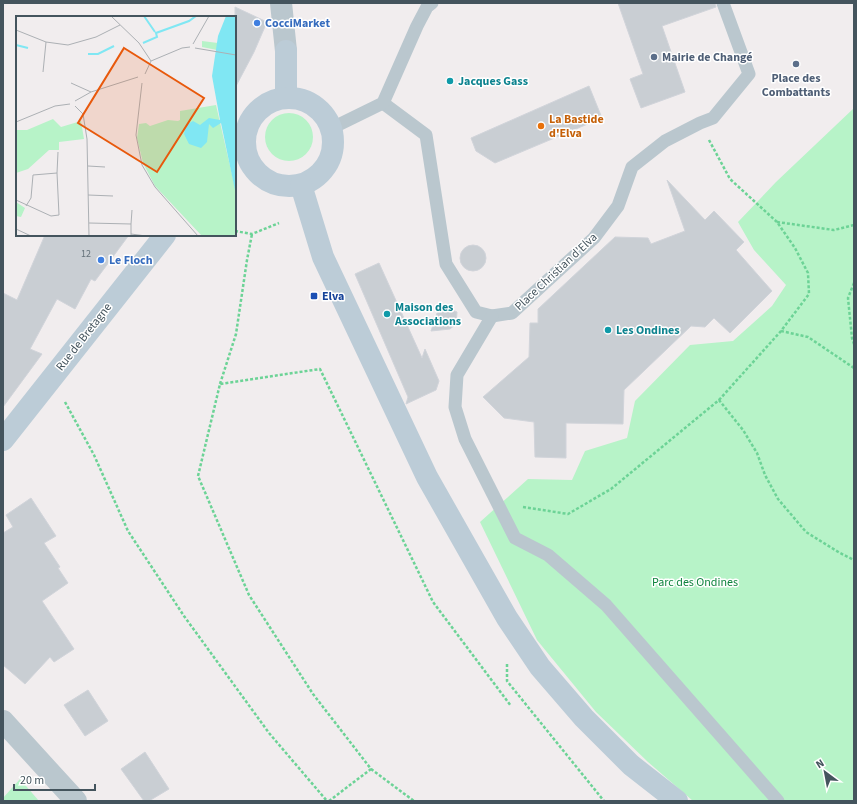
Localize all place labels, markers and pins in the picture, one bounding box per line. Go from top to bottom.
place label: CocciMarket [265,15,330,32]
marker: CocciMarket [252,18,262,28]
place label: Mairie de Changé [662,49,752,66]
marker: Mairie de Changé [649,52,659,62]
marker: Place des Combattants [791,59,801,69]
place label: Place des Combattants [762,70,830,101]
place label: Jacques Gass [458,73,528,90]
marker: Jacques Gass [445,76,455,86]
place label: La Bastide d'Elva [549,111,604,142]
marker: La Bastide d'Elva [536,121,546,131]
place label: Le Floch [109,252,153,269]
marker: Le Floch [96,255,106,265]
place label: Elva [322,288,344,305]
marker: Elva [309,291,319,301]
place label: Maison des Associations [394,299,461,330]
marker: Maison des Associations [382,309,392,319]
place label: Les Ondines [616,322,680,339]
marker: Les Ondines [603,325,613,335]

